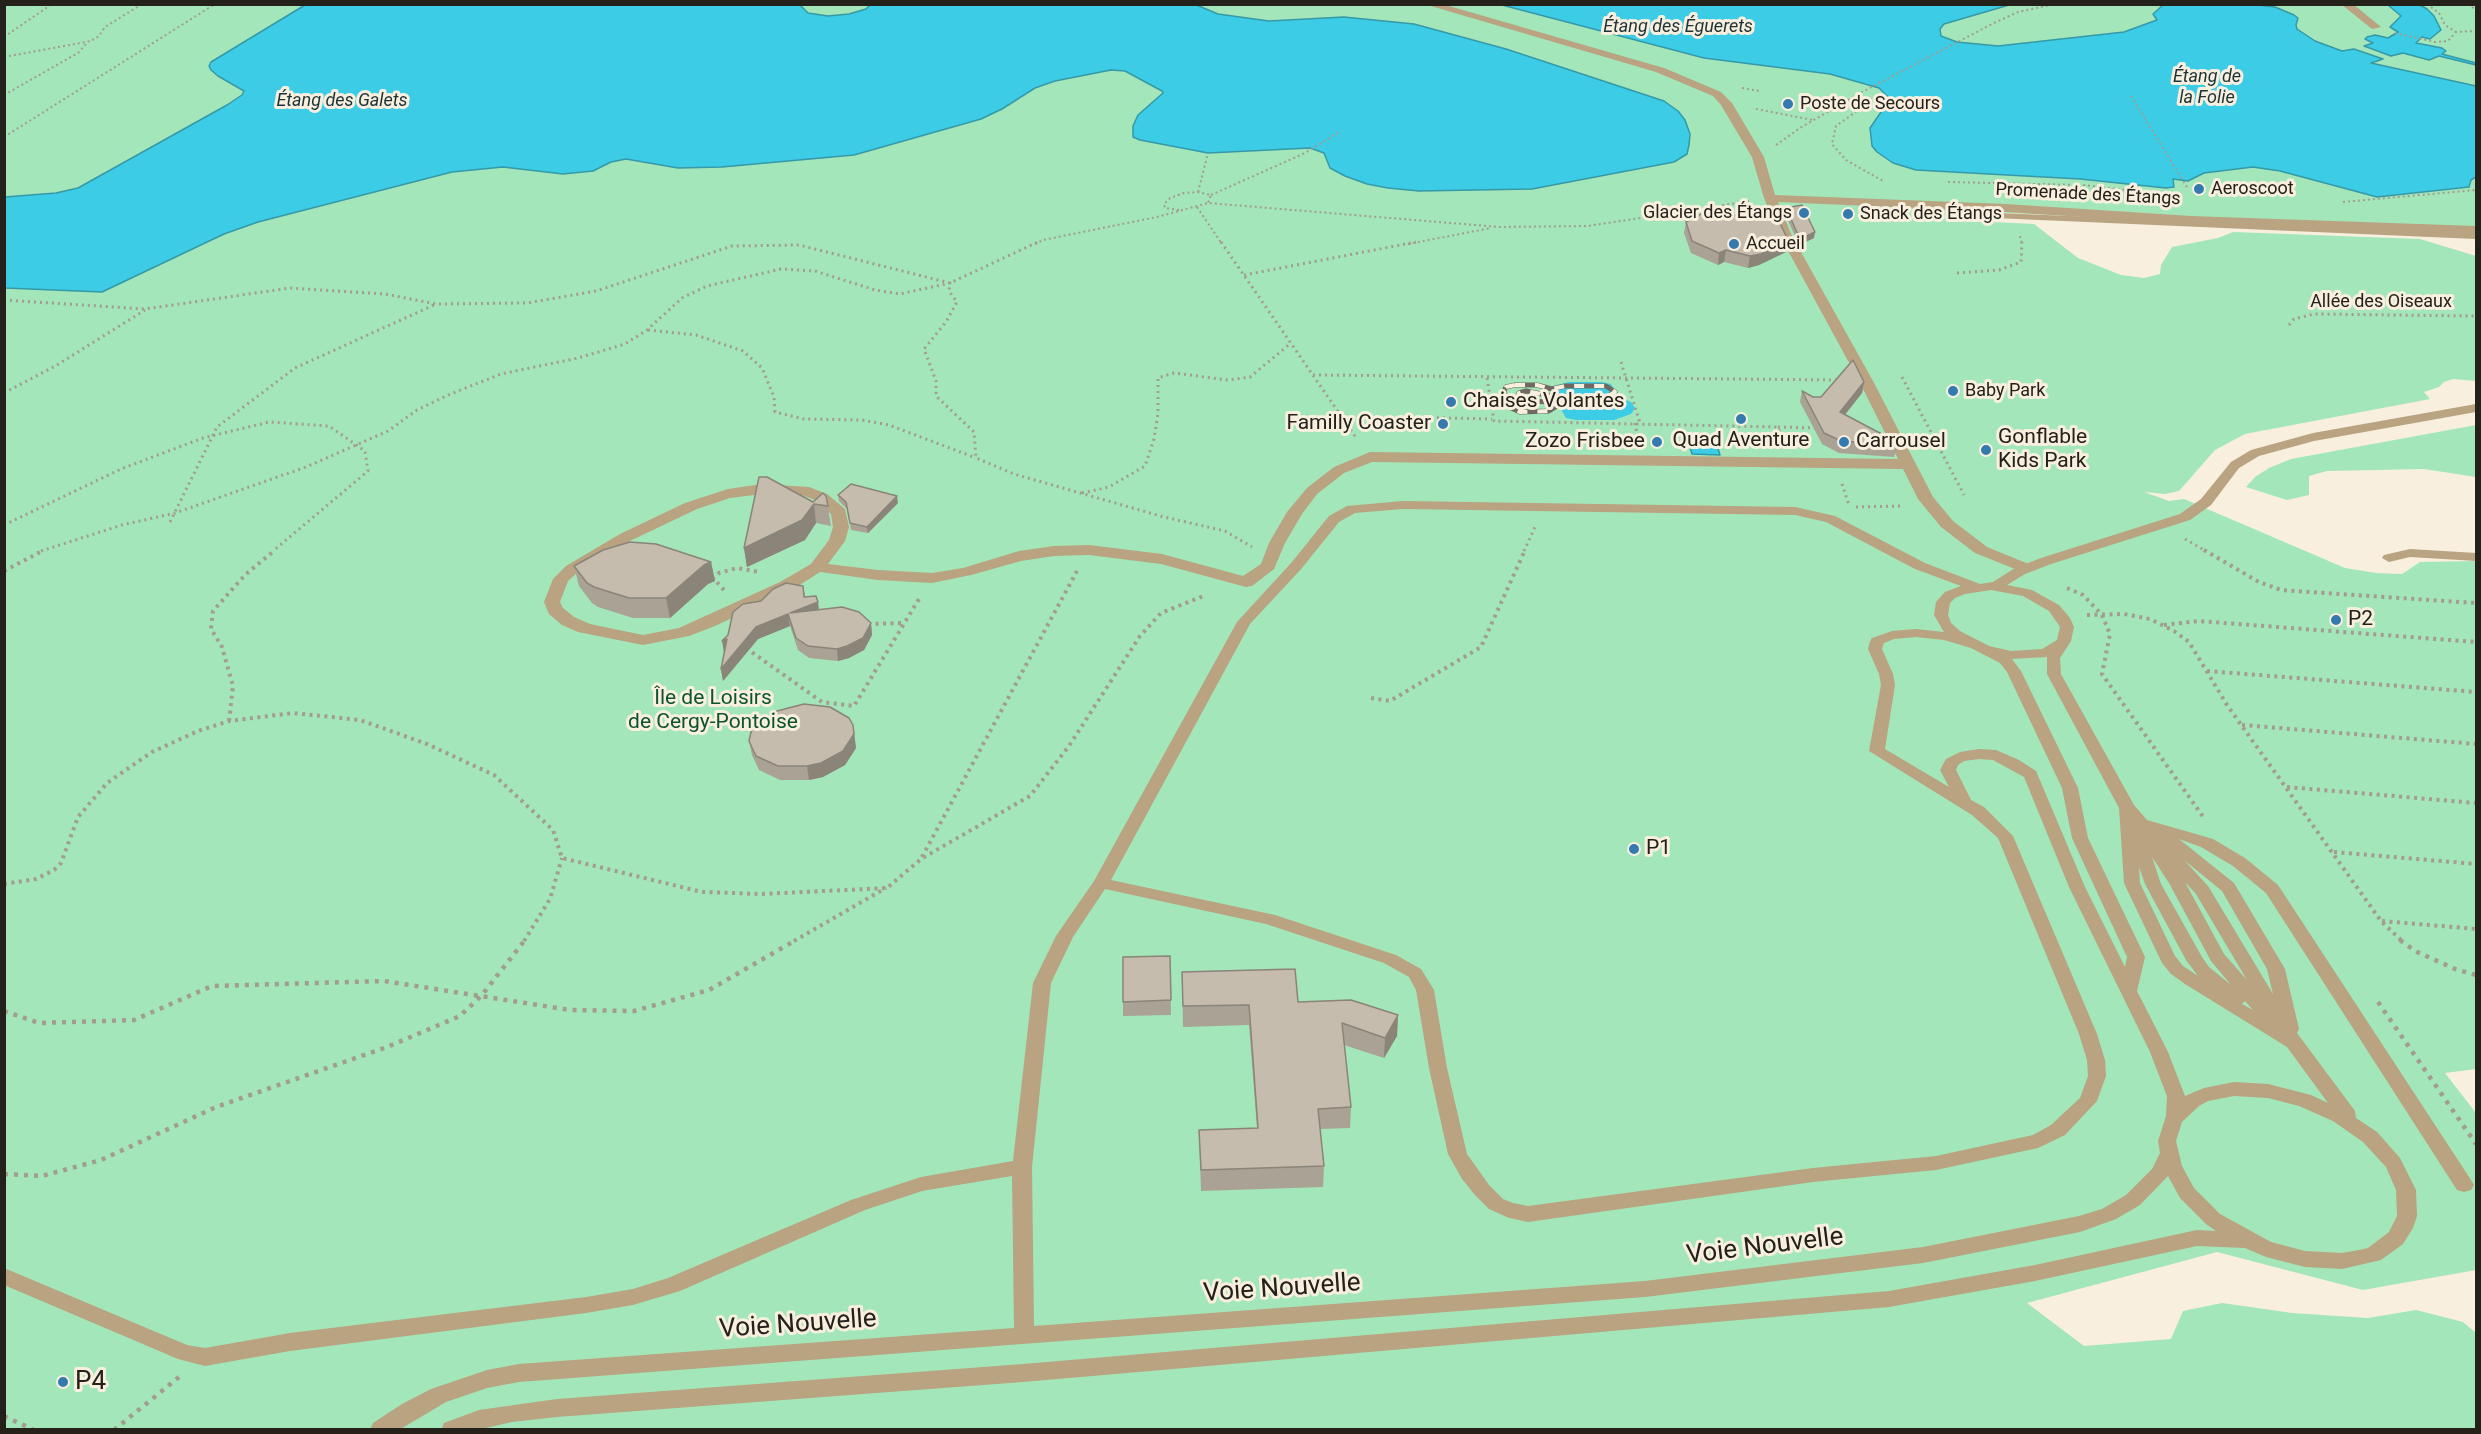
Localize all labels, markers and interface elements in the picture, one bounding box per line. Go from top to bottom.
water label: Étang des Éguerets [1603,16,1753,38]
water label: Étang de la Folie [2173,66,2241,109]
water label: Étang des Galets [276,90,408,112]
place label: Poste de Secours [1800,93,1940,115]
marker: Poste de Secours [1781,97,1795,111]
place label: Aeroscoot [2211,178,2294,200]
street label: Promenade des Étangs [1995,179,2181,211]
marker: Aeroscoot [2192,182,2206,196]
place label: Glacier des Étangs [1643,202,1792,224]
place label: Snack des Étangs [1860,203,2002,225]
marker: Glacier des Étangs [1797,206,1811,220]
marker: Snack des Étangs [1841,207,1855,221]
place label: Accueil [1746,233,1805,255]
marker: Accueil [1727,237,1741,251]
street label: Allée des Oiseaux [2310,291,2452,313]
place label: Baby Park [1965,380,2045,402]
marker: Baby Park [1946,384,1960,398]
place label: Chaises Volantes [1463,389,1625,415]
marker: Chaises Volantes [1444,395,1458,409]
place label: Familly Coaster [1286,411,1431,437]
marker: Quad Aventure [1734,412,1748,426]
marker: Familly Coaster [1436,417,1450,431]
place label: Gonflable Kids Park [1998,425,2087,475]
place label: Quad Aventure [1673,428,1809,454]
place label: Zozo Frisbee [1525,429,1645,455]
place label: Carrousel [1856,429,1946,455]
marker: Zozo Frisbee [1650,435,1664,449]
marker: Carrousel [1837,435,1851,449]
marker: Gonflable Kids Park [1979,443,1993,457]
place label: P2 [2348,607,2373,633]
marker: P2 [2329,613,2343,627]
park label: Île de Loisirs de Cergy-Pontoise [628,686,798,736]
place label: P1 [1646,836,1671,862]
marker: P1 [1627,842,1641,856]
street label: Voie Nouvelle [1685,1222,1845,1272]
street label: Voie Nouvelle [1202,1268,1362,1310]
street label: Voie Nouvelle [718,1304,878,1346]
place label: P4 [75,1366,106,1398]
marker: P4 [56,1375,70,1389]

